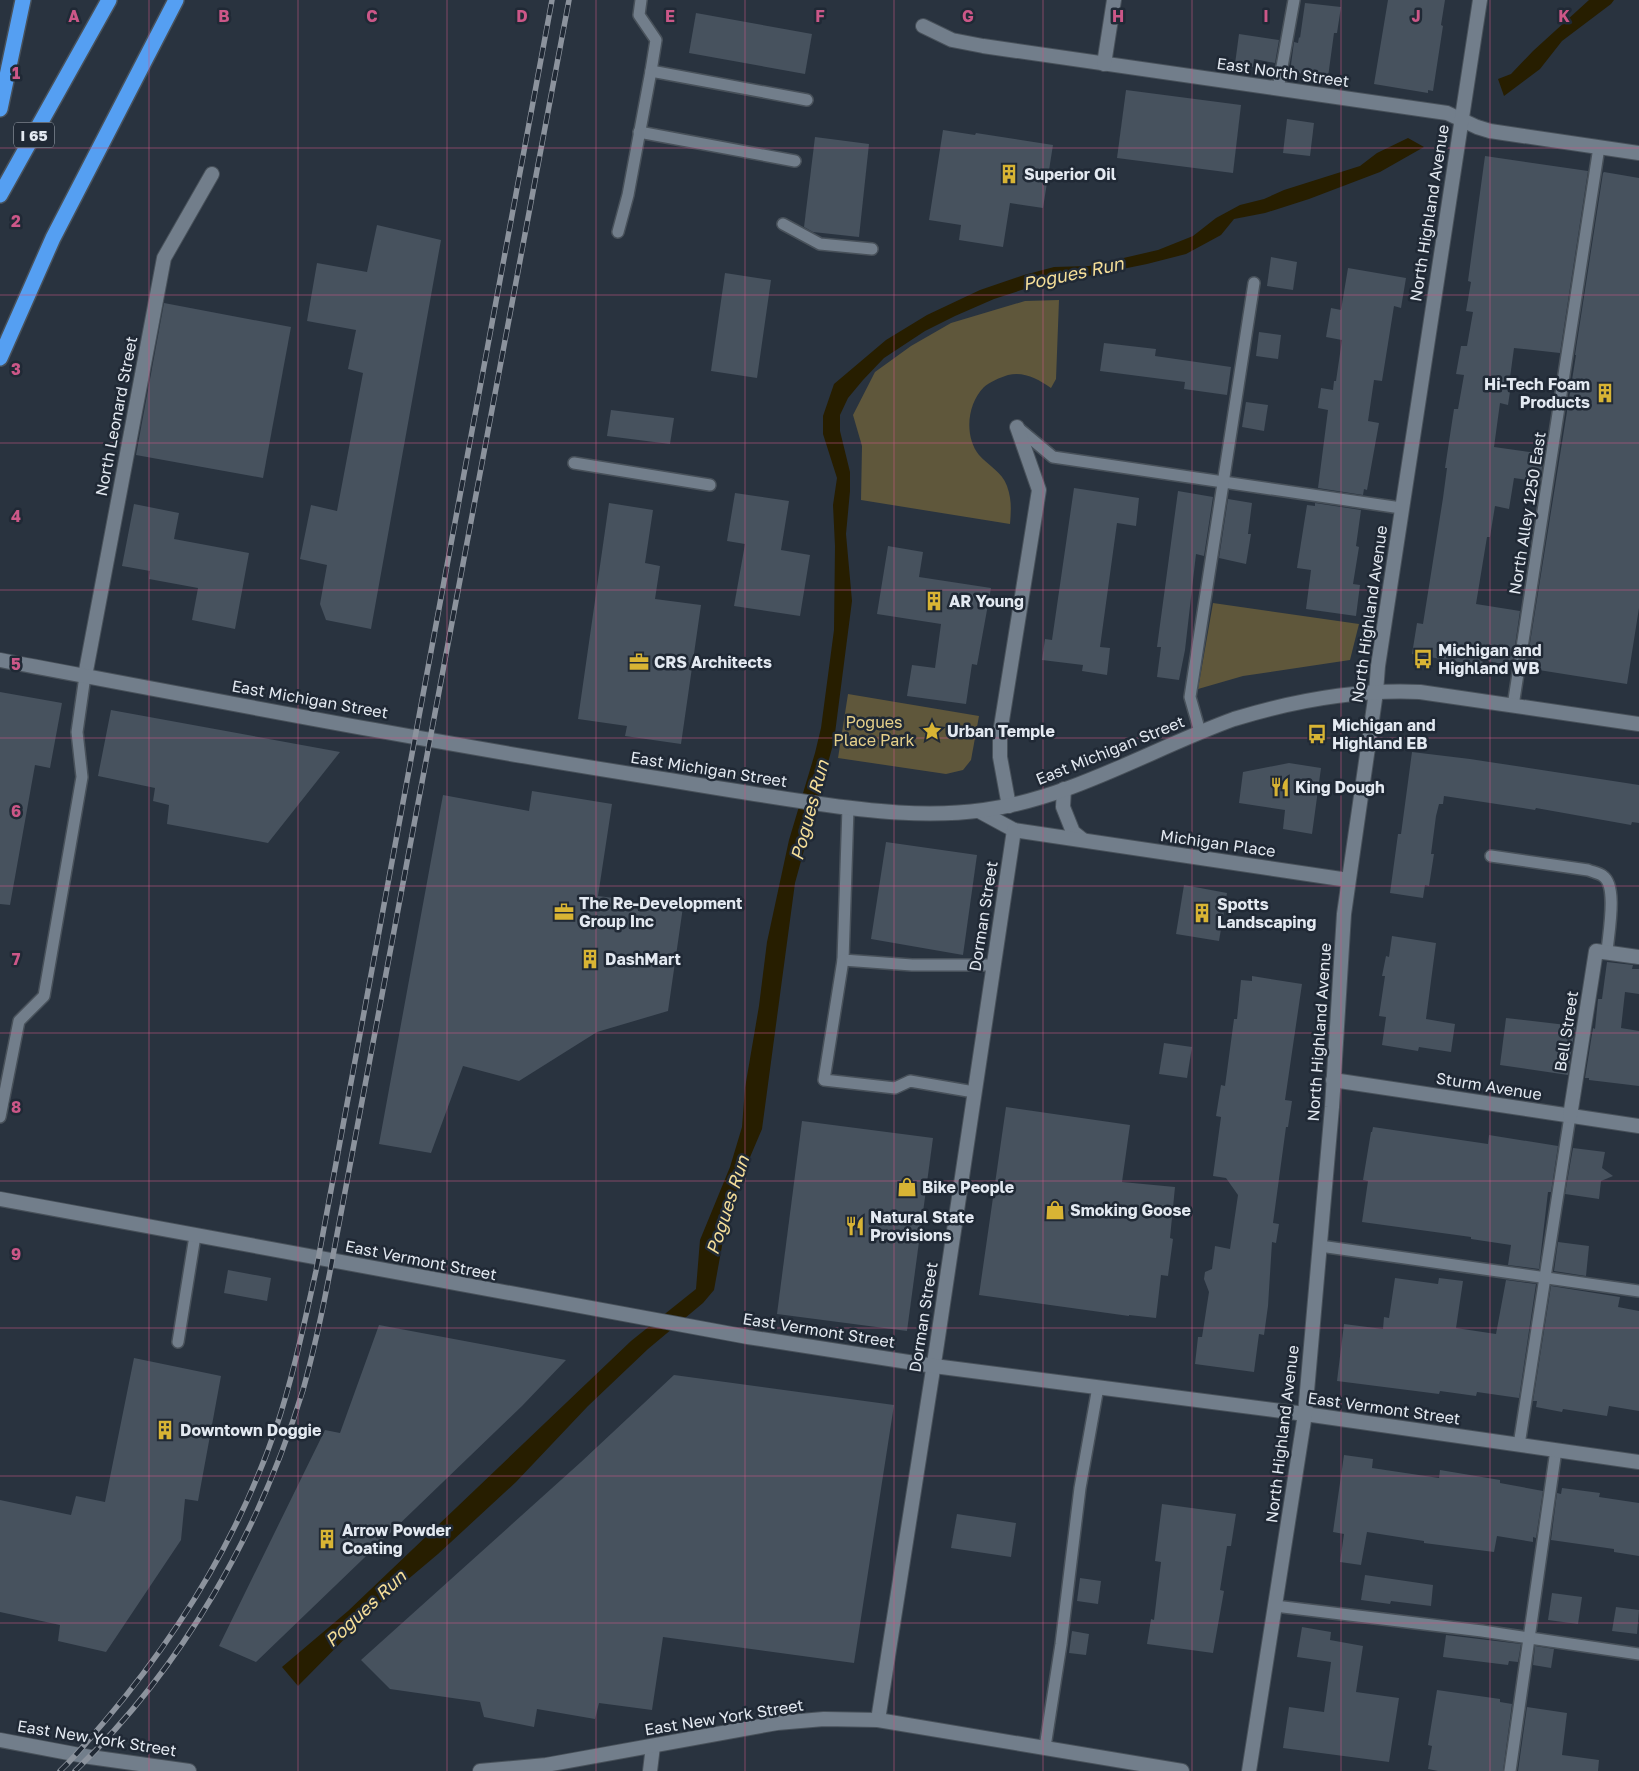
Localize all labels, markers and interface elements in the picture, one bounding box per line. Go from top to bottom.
text: A [68,6,80,26]
text: B [218,6,230,26]
text: C [366,6,378,26]
text: D [516,6,528,26]
text: E [665,6,675,26]
text: F [815,6,825,26]
text: G [962,6,974,26]
text: H [1112,6,1124,26]
text: I [1263,6,1269,26]
text: J [1411,6,1421,26]
text: K [1558,6,1570,26]
street label: East North Street [1216,53,1350,91]
text: 1 [12,63,20,83]
road number: I 65 [14,122,54,148]
street label: North Highland Avenue [1405,123,1453,303]
building icon: Superior Oil [998,163,1020,185]
place label: Superior Oil [1024,164,1117,184]
text: 2 [11,211,21,231]
water label: Pogues Run [1020,251,1126,294]
street label: North Leonard Street [91,334,141,498]
text: 3 [11,359,21,379]
place label: Hi-Tech Foam Products [1484,374,1590,412]
building icon: Hi-Tech Foam Products [1594,382,1616,404]
street label: North Alley 1250 East [1504,430,1550,596]
text: 4 [11,506,21,526]
street label: North Highland Avenue [1347,524,1391,704]
building icon: AR Young [923,590,945,612]
place label: AR Young [949,591,1024,611]
place label: Michigan and Highland WB [1438,640,1542,678]
bus stop icon: Michigan and Highland WB [1412,648,1434,670]
office icon: CRS Architects [628,651,650,673]
place label: CRS Architects [654,652,772,672]
text: 5 [11,654,21,674]
street label: East Michigan Street [230,675,390,723]
street label: East Michigan Street [1033,711,1187,789]
park label: Pogues Place Park [833,712,915,750]
place label: Michigan and Highland EB [1332,715,1436,753]
place icon: Urban Temple [921,720,943,742]
place label: Urban Temple [947,721,1055,741]
bus stop icon: Michigan and Highland EB [1306,723,1328,745]
street label: East Michigan Street [629,747,789,791]
water label: Pogues Run [785,757,833,862]
restaurant icon: King Dough [1269,776,1291,798]
place label: King Dough [1295,777,1385,797]
text: 6 [11,801,21,821]
street label: Michigan Place [1159,825,1277,861]
street label: Dorman Street [964,859,1002,973]
place label: The Re-Development Group Inc [579,893,742,931]
place label: Spotts Landscaping [1217,894,1316,932]
office icon: The Re-Development Group Inc [553,901,575,923]
building icon: Spotts Landscaping [1191,902,1213,924]
street label: North Highland Avenue [1303,942,1335,1122]
building icon: DashMart [579,948,601,970]
text: 7 [12,949,21,969]
place label: DashMart [605,949,681,969]
street label: Bell Street [1550,989,1582,1073]
street label: Sturm Avenue [1435,1068,1543,1104]
text: 8 [11,1097,21,1117]
water label: Pogues Run [701,1152,754,1257]
shop icon: Bike People [896,1176,918,1198]
place label: Bike People [922,1177,1014,1197]
shop icon: Smoking Goose [1044,1199,1066,1221]
place label: Smoking Goose [1070,1200,1191,1220]
place label: Natural State Provisions [870,1207,974,1245]
restaurant icon: Natural State Provisions [844,1215,866,1237]
street label: East Vermont Street [343,1235,499,1285]
text: 9 [11,1244,21,1264]
street label: Dorman Street [904,1260,942,1374]
street label: East Vermont Street [741,1308,897,1352]
street label: North Highland Avenue [1261,1344,1303,1524]
street label: East Vermont Street [1306,1387,1462,1429]
building icon: Downtown Doggie [154,1419,176,1441]
place label: Downtown Doggie [180,1420,321,1440]
place label: Arrow Powder Coating [342,1520,451,1558]
building icon: Arrow Powder Coating [316,1528,338,1550]
water label: Pogues Run [320,1564,411,1651]
street label: East New York Street [643,1695,805,1739]
street label: East New York Street [16,1716,178,1760]

